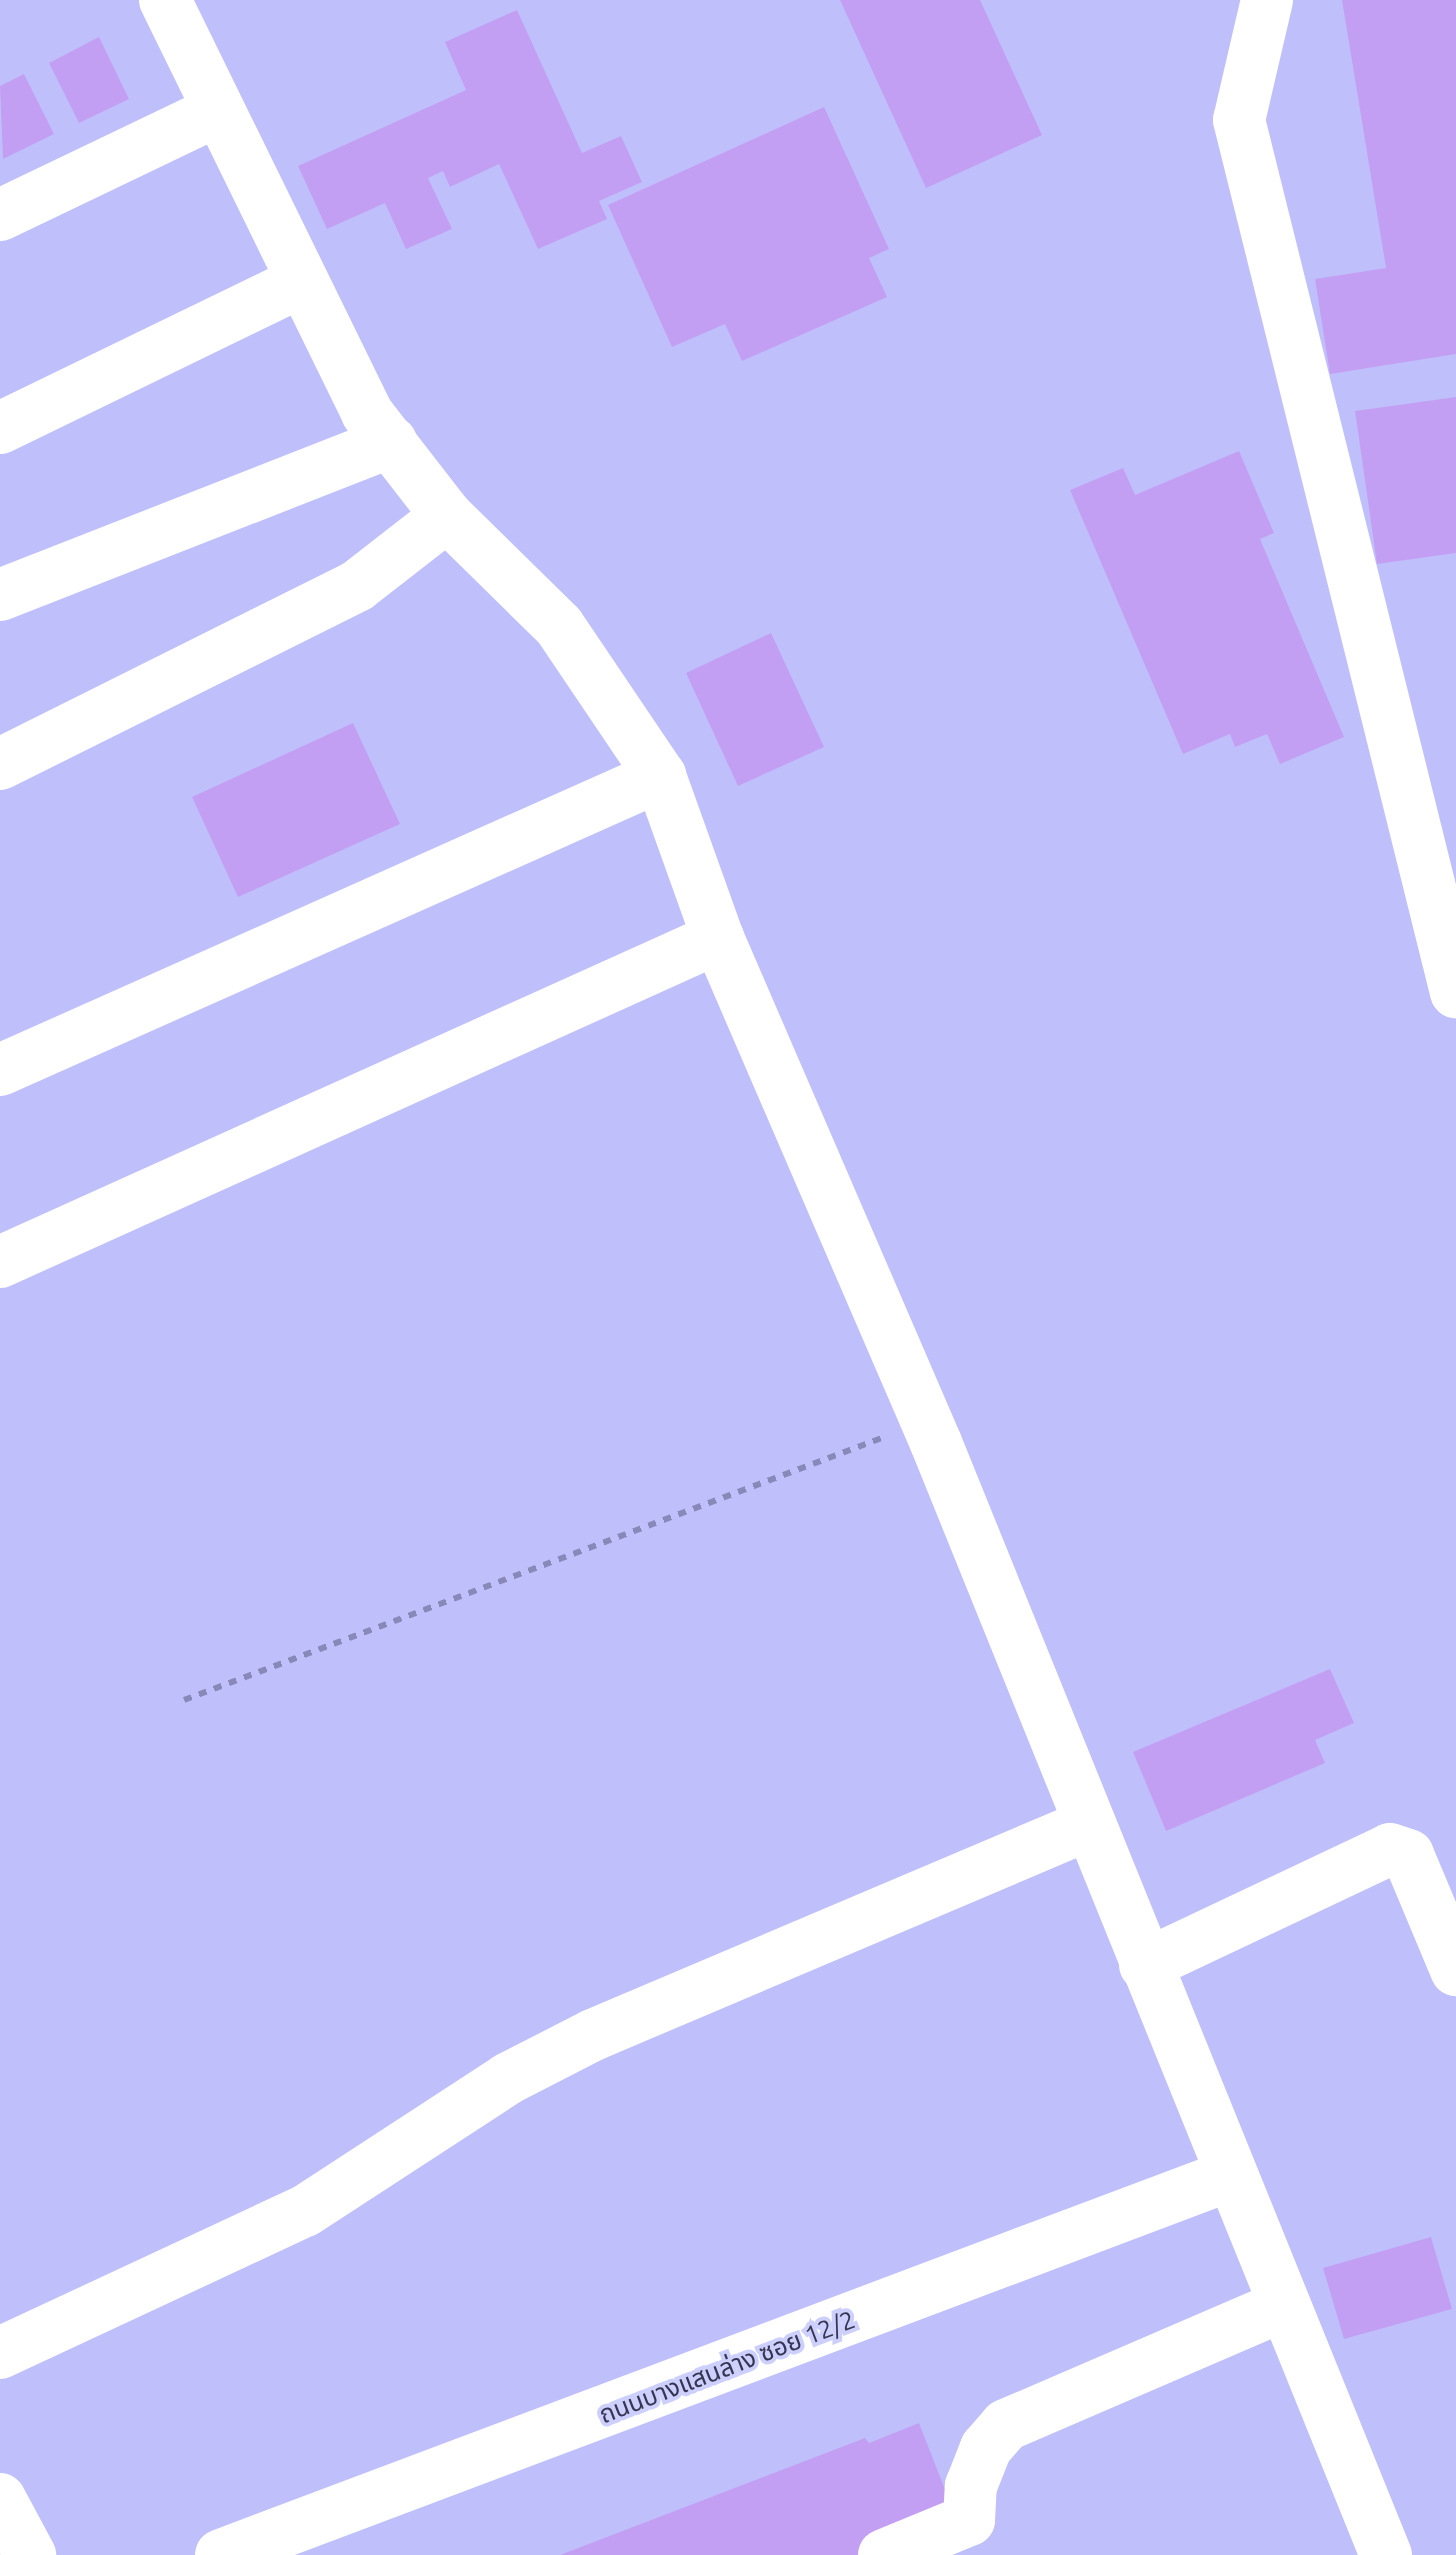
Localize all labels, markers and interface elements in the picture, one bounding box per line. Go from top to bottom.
street label: ถนนบางแสนล่าง ซอย 12/2 [595,2304,859,2430]

